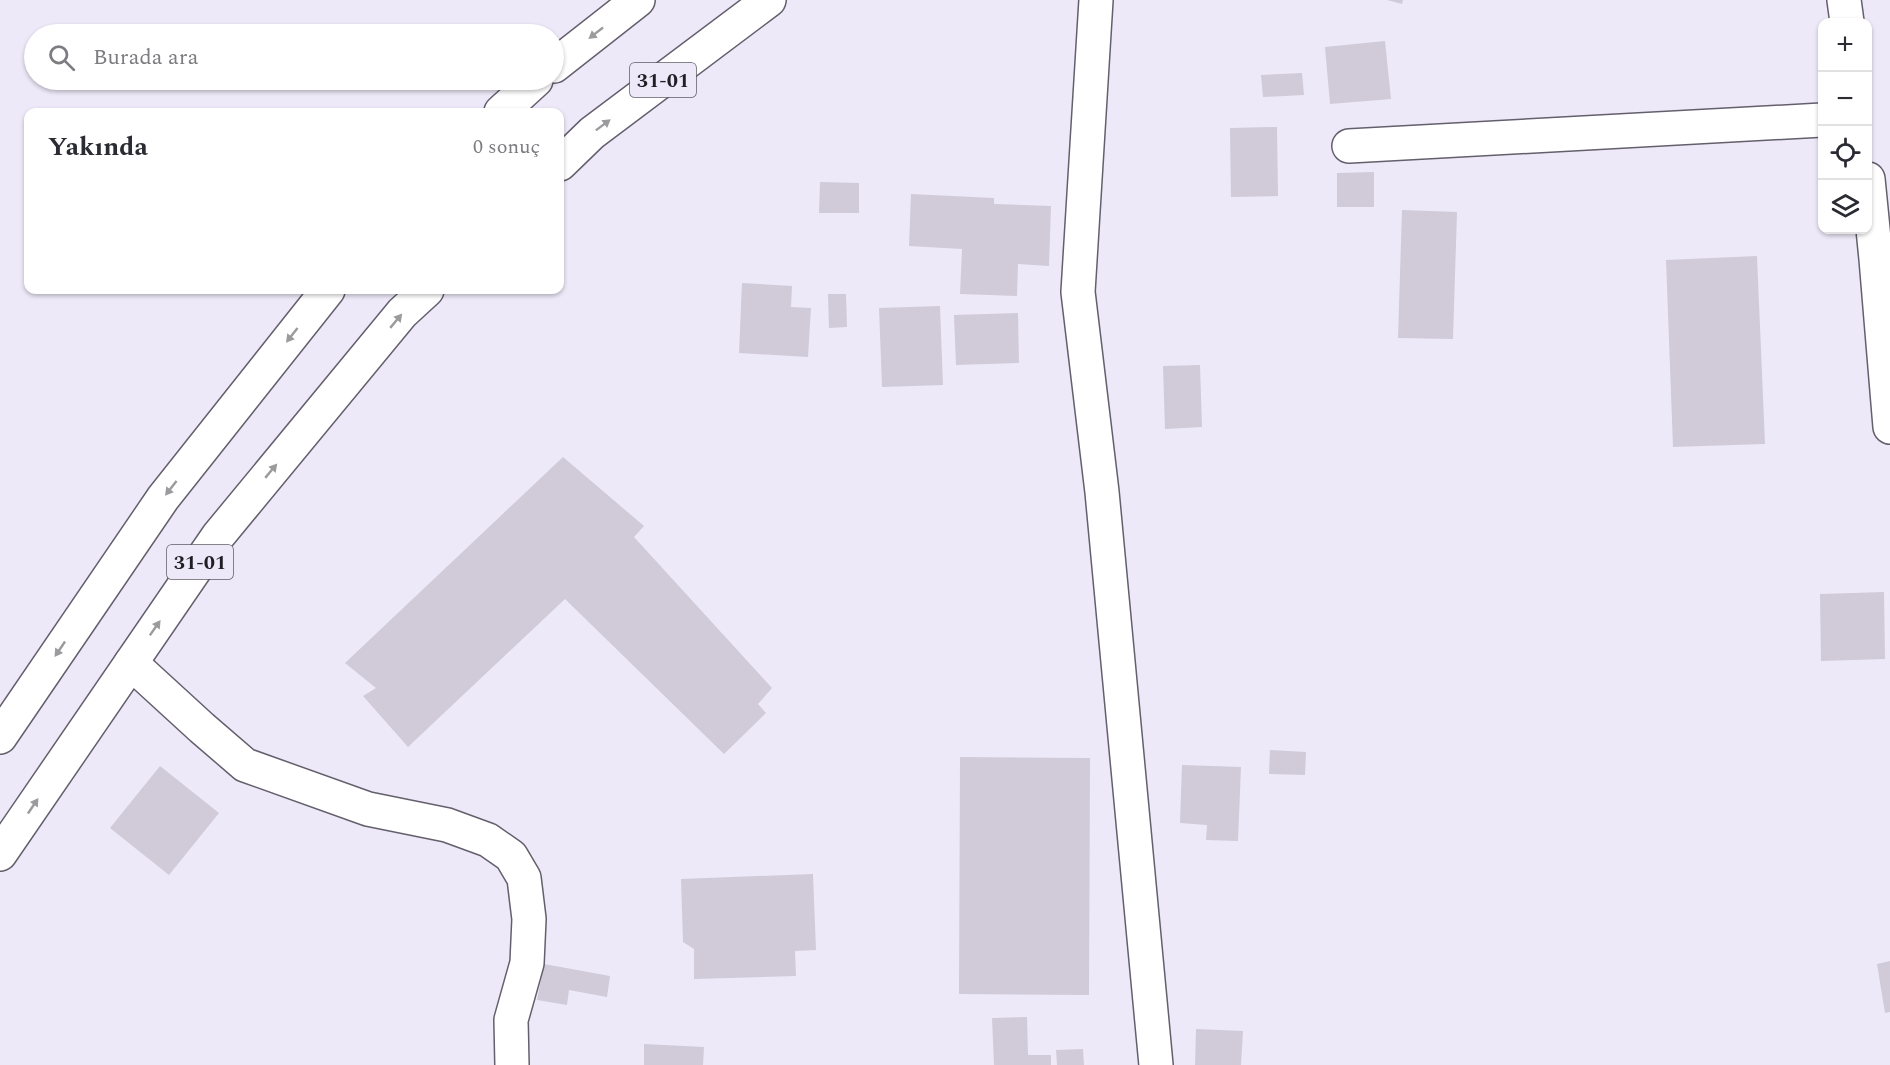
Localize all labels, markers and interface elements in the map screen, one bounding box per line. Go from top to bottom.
map controls [1818,18,1872,234]
button: + [1818,18,1872,72]
search box [24,24,564,90]
one-way arrow [588,26,604,39]
icon: search [45,41,78,74]
text: Burada ara [93,41,199,74]
road number: 31-01 [630,63,696,97]
button: − [1818,72,1872,126]
one-way arrow [595,119,611,131]
button: locate [1818,126,1872,180]
text: Yakında [48,127,148,167]
text: 0 sonuç [473,132,540,162]
button: layers [1818,180,1872,234]
one-way arrow [389,313,402,329]
one-way arrow [286,328,298,343]
one-way arrow [265,463,278,479]
one-way arrow [164,480,177,496]
road number: 31-01 [167,545,233,579]
one-way arrow [149,620,161,636]
one-way arrow [54,640,66,656]
one-way arrow [27,798,39,814]

